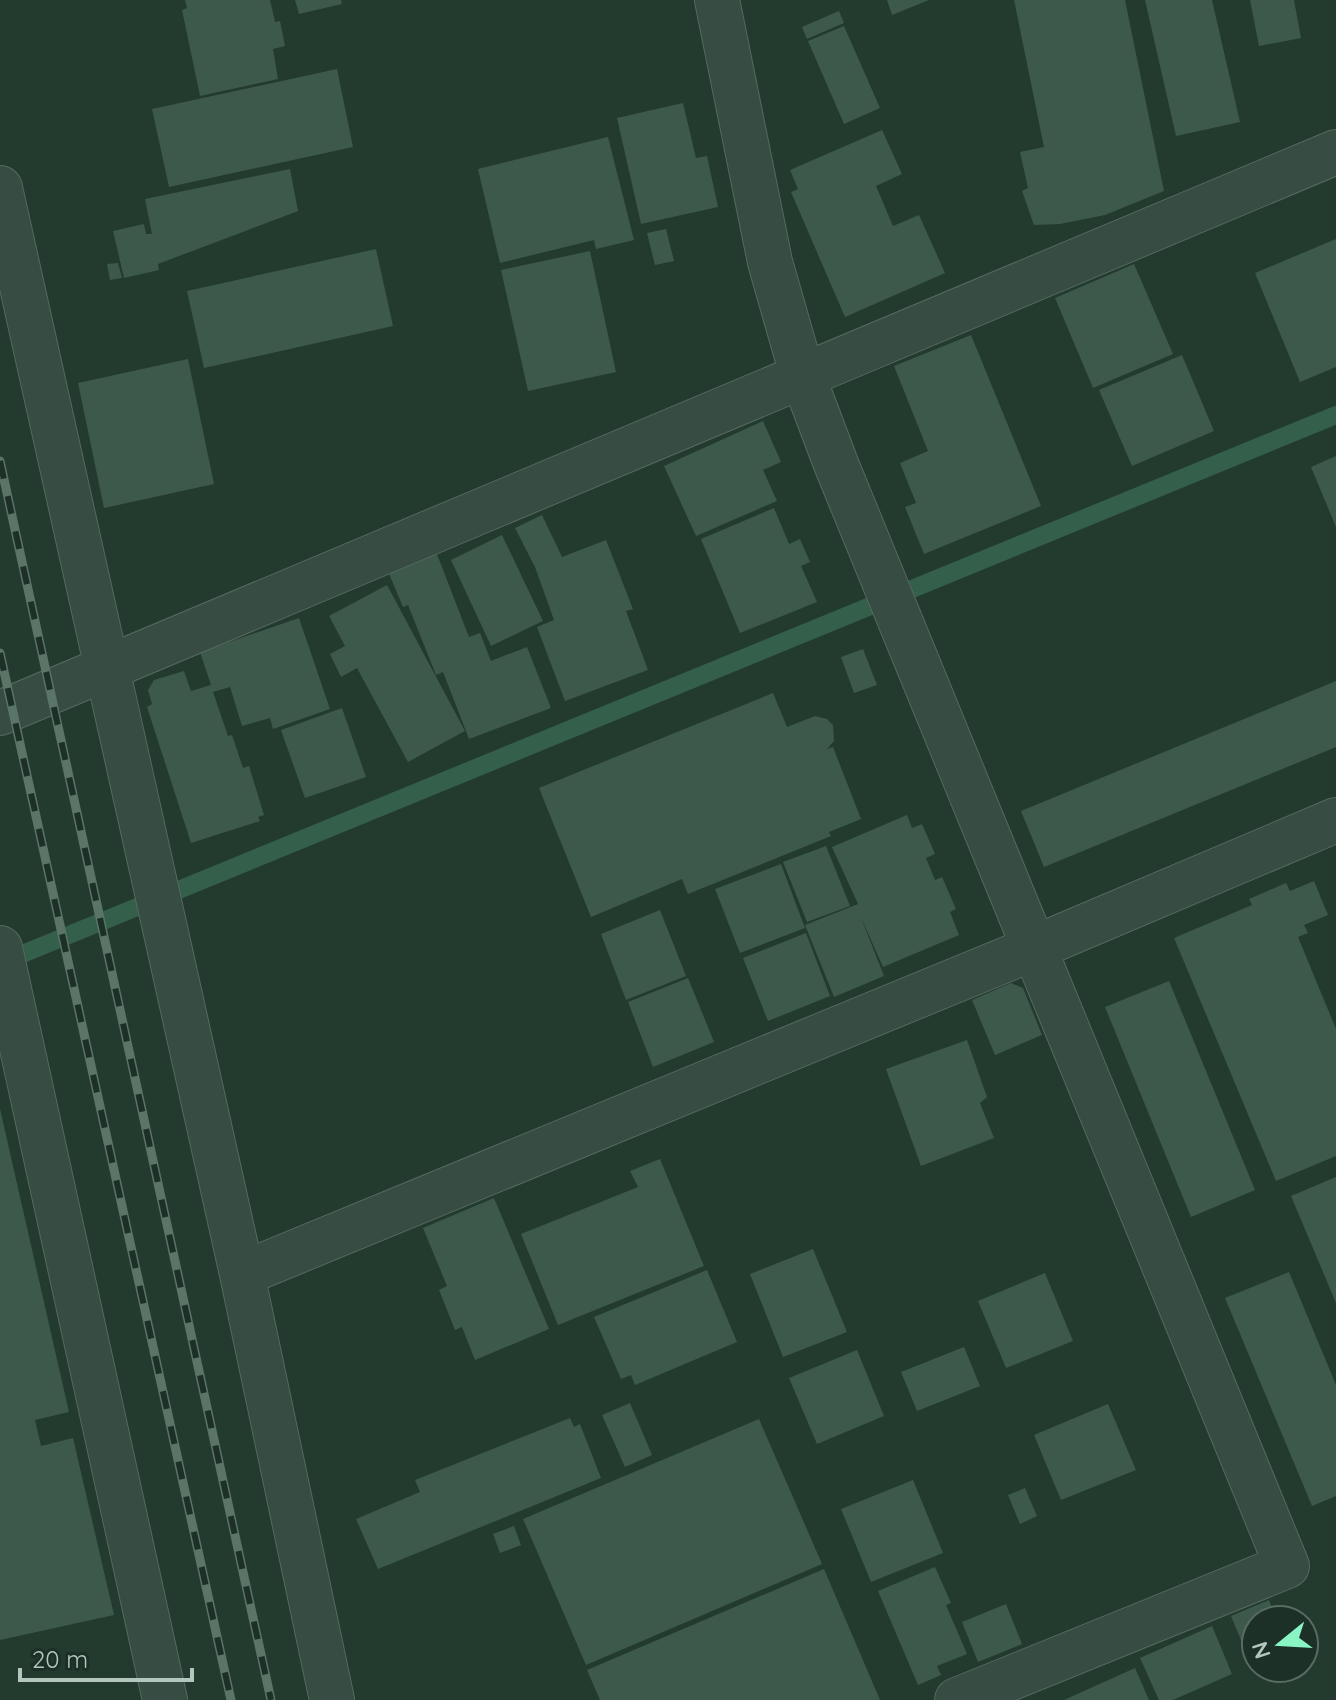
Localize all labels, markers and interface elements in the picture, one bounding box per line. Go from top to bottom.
north arrow [1240,1604,1320,1684]
scale bar [20,1632,192,1682]
text: N [1245,1638,1277,1662]
text: 20 m [32,1644,88,1674]

